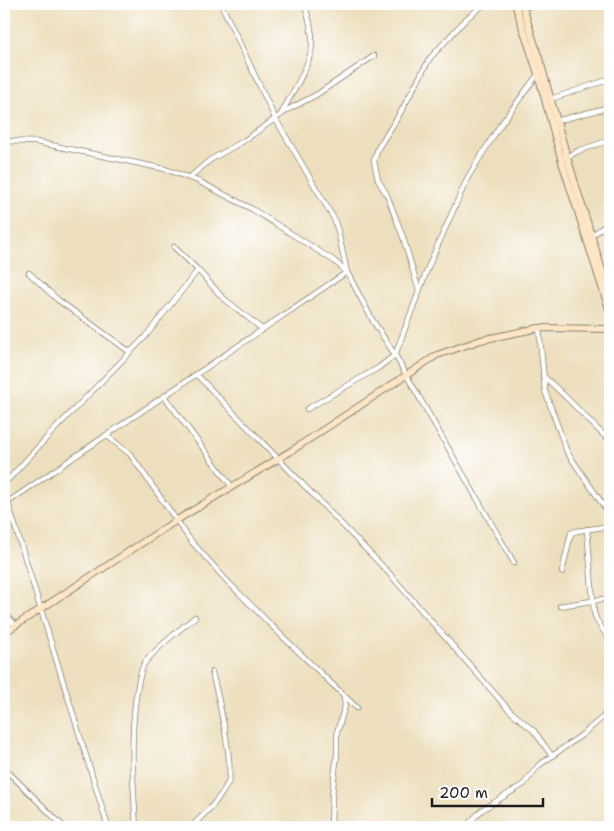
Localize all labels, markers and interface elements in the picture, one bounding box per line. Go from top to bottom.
scale bar [432,776,543,808]
text: 200 m [439,783,488,803]

